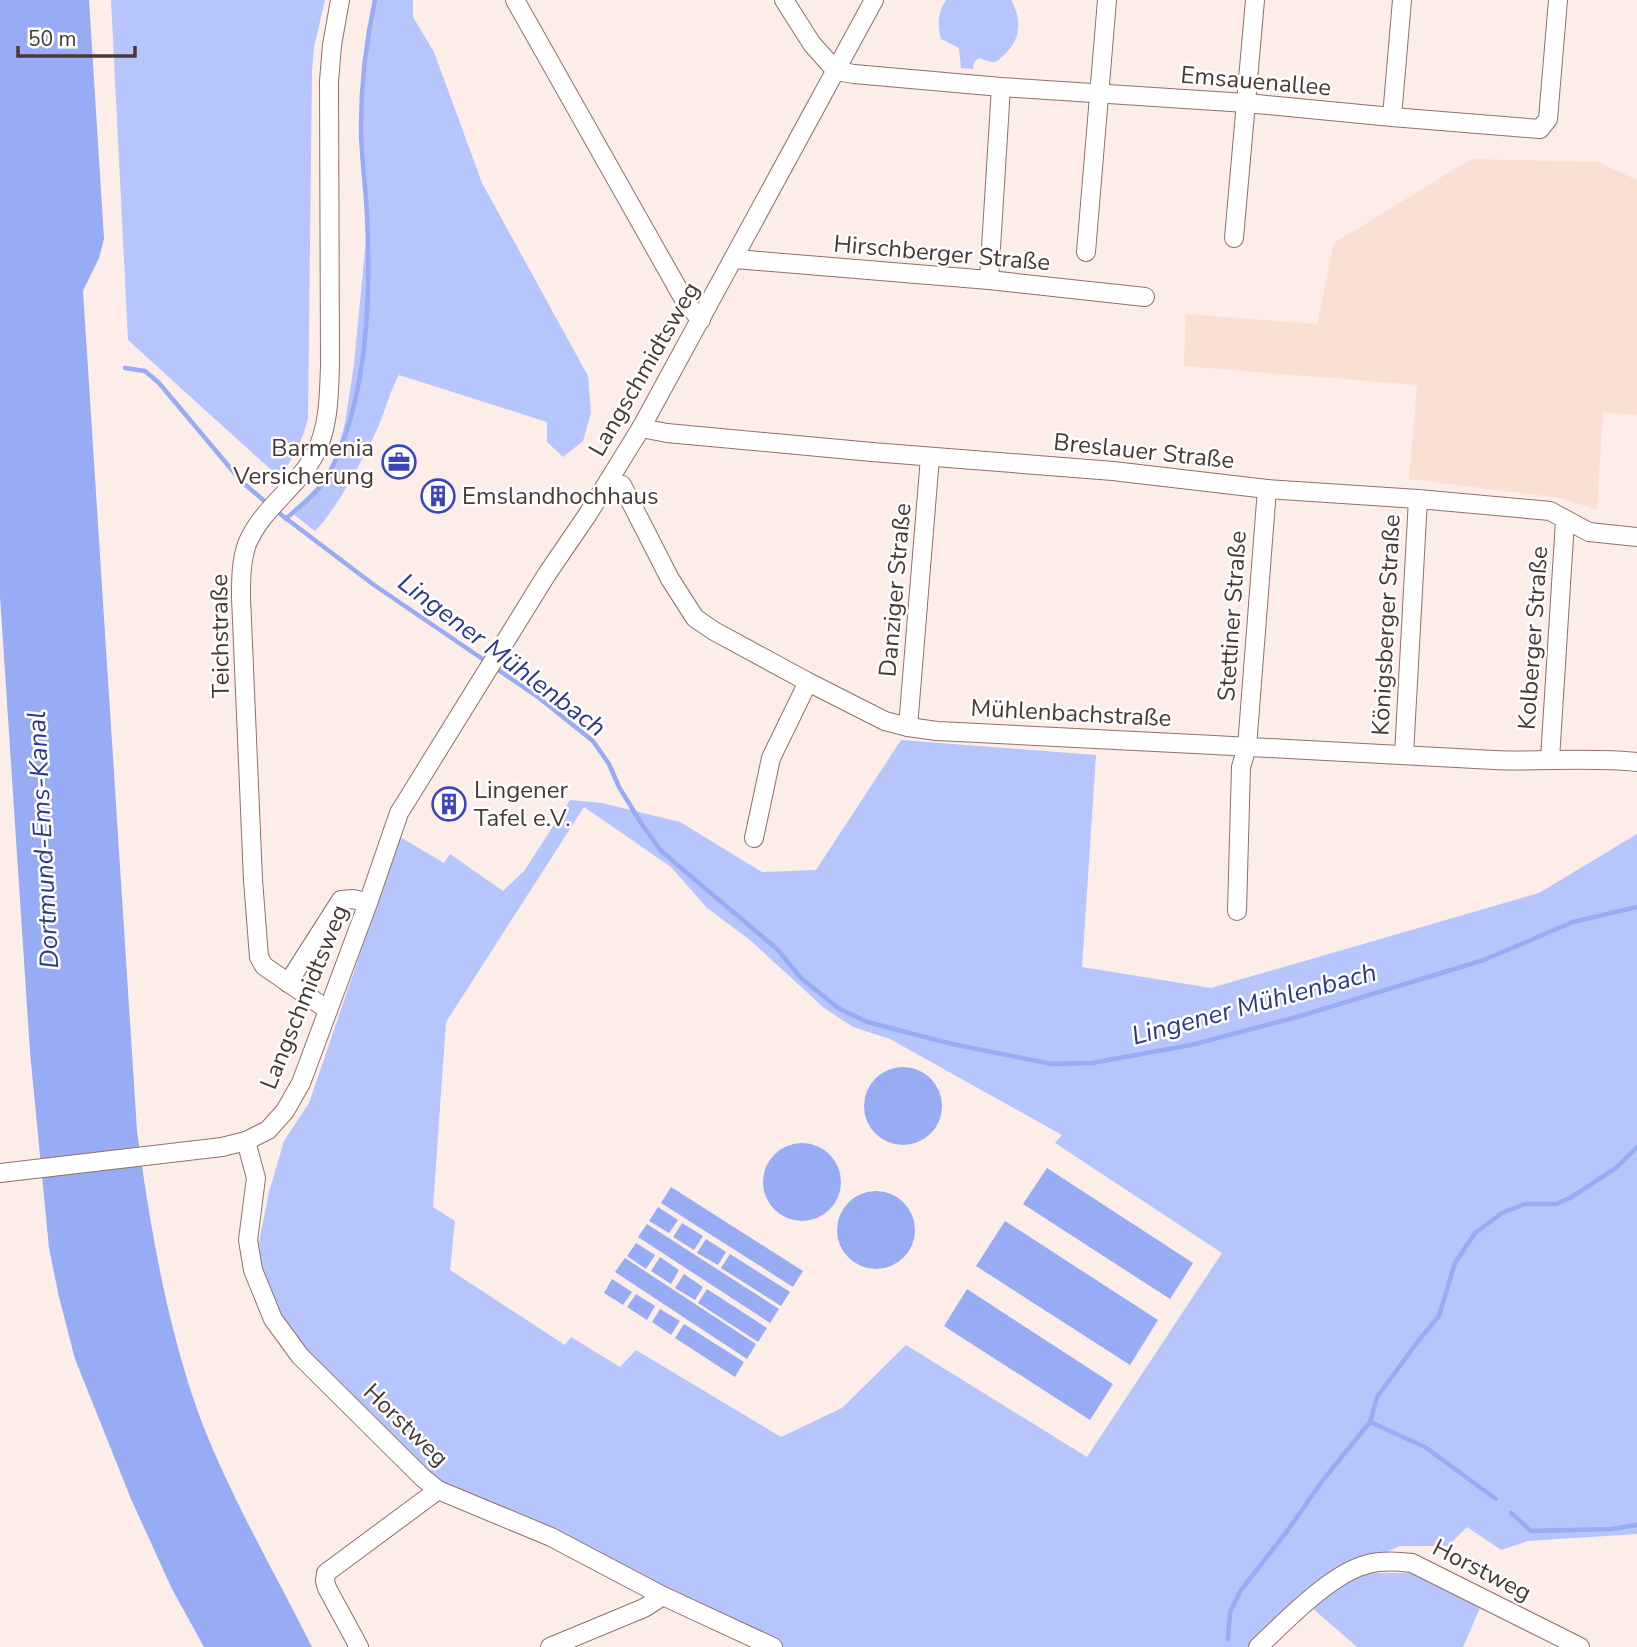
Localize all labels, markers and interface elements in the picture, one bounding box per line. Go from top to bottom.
scale bar [18,14,135,58]
text: 50 m [28,25,77,53]
street label: Emsauenallee [1179,58,1333,104]
street label: Hirschberger Straße [832,228,1052,278]
street label: Langschmidtsweg [581,276,707,462]
street label: Breslauer Straße [1052,426,1236,476]
place label: Barmenia Versicherung [232,432,374,492]
office icon: Barmenia Versicherung [380,443,418,481]
building icon: Emslandhochhaus [419,477,457,515]
place label: Emslandhochhaus [462,480,659,512]
street label: Danziger Straße [871,502,919,678]
street label: Königsberger Straße [1364,514,1408,736]
street label: Stettiner Straße [1210,530,1254,702]
street label: Kolberger Straße [1511,545,1555,731]
water label: Lingener Mühlenbach [391,565,613,745]
street label: Teichstraße [203,574,237,698]
street label: Mühlenbachstraße [970,692,1172,734]
water label: Dortmund-Ems-Kanal [19,710,67,970]
place label: Lingener Tafel e.V. [474,774,571,834]
building icon: Lingener Tafel e.V. [430,785,468,823]
street label: Langschmidtsweg [252,900,356,1094]
water label: Lingener Mühlenbach [1128,954,1380,1054]
street label: Horstweg [356,1376,456,1474]
street label: Horstweg [1427,1531,1537,1609]

